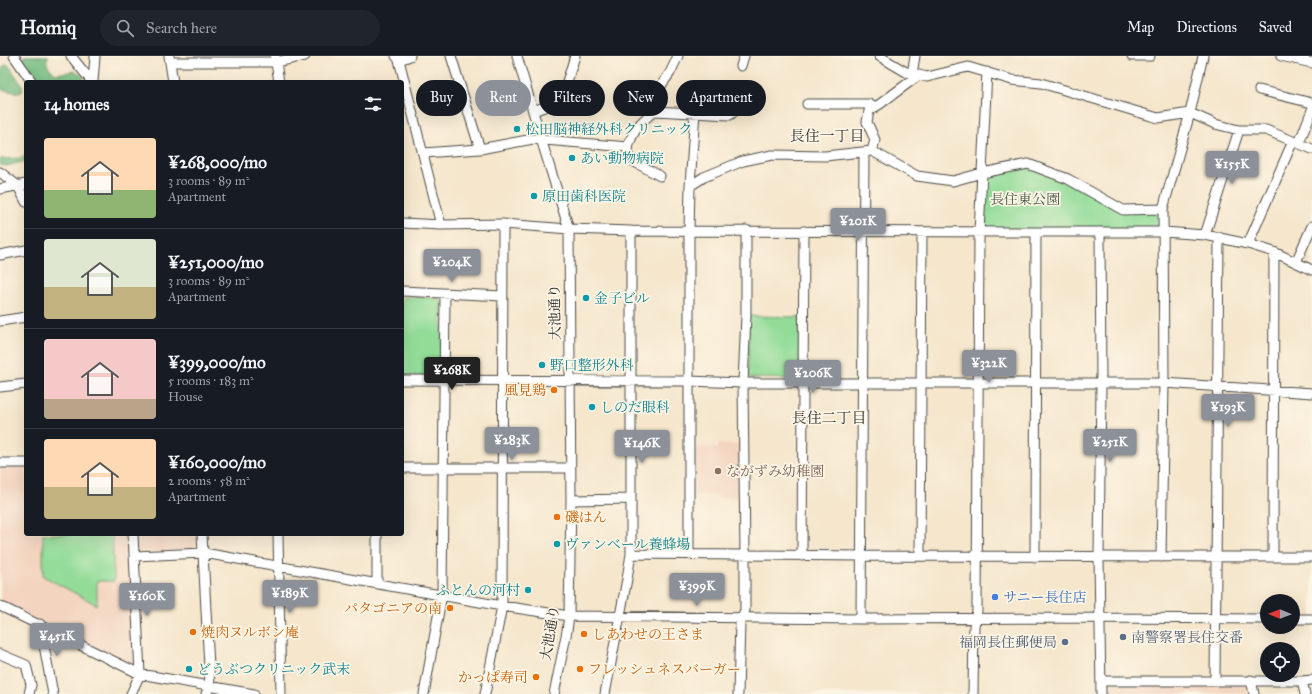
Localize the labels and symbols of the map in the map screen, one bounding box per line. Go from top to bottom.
place label: 松田脳神経外科クリニック [525,121,692,138]
marker: 松田脳神経外科クリニック [512,124,522,134]
district label: 長住一丁目 [789,127,865,145]
place label: あい動物病院 [580,150,664,167]
pin: ¥155K [1204,151,1260,185]
marker: あい動物病院 [567,153,577,163]
place label: 原田歯科医院 [542,188,626,205]
marker: 原田歯科医院 [529,191,539,201]
park label: 長住東公園 [990,191,1060,208]
pin: ¥201K [830,208,886,242]
pin: ¥204K [424,249,480,283]
street label: 大池通り [546,284,564,340]
place label: 金子ビル [594,290,650,307]
marker: 金子ビル [581,293,591,303]
pin: ¥322K [961,350,1017,384]
pin: ¥268K [424,357,480,391]
place label: 野口整形外科 [550,357,634,374]
marker: 野口整形外科 [537,360,547,370]
pin: ¥206K [785,360,841,394]
place label: 風見鶏 [504,382,546,399]
marker: 風見鶏 [549,385,559,395]
pin: ¥193K [1200,394,1256,428]
place label: しのだ眼科 [600,399,670,416]
marker: しのだ眼科 [587,402,597,412]
district label: 長住二丁目 [791,409,867,427]
pin: ¥283K [484,427,540,461]
pin: ¥251K [1082,429,1138,463]
pin: ¥146K [614,430,670,464]
place label: ながずみ幼稚園 [726,463,824,480]
marker: ながずみ幼稚園 [713,466,723,476]
place label: 磯はん [565,509,607,526]
marker: 磯はん [552,512,562,522]
place label: ヴァンベール養蜂場 [565,536,691,553]
marker: ヴァンベール養蜂場 [552,539,562,549]
pin: ¥399K [669,573,725,607]
pin: ¥189K [262,580,318,614]
place label: ふとんの河村 [436,582,520,599]
pin: ¥160K [119,583,175,617]
marker: ふとんの河村 [523,585,533,595]
place label: サニー長住店 [1003,589,1086,606]
marker: サニー長住店 [990,592,1000,602]
north arrow [1260,594,1300,634]
place label: パタゴニアの南 [344,600,442,617]
marker: パタゴニアの南 [445,603,455,613]
street label: 大池通り [537,604,563,662]
pin: ¥451K [29,623,85,657]
place label: 焼肉ヌルボン庵 [201,624,299,641]
place label: しあわせの王さま [592,626,704,643]
marker: 焼肉ヌルボン庵 [188,627,198,637]
marker: しあわせの王さま [579,629,589,639]
place label: 南警察署長住交番 [1131,629,1243,646]
marker: 南警察署長住交番 [1118,632,1128,642]
place label: 福岡長住郵便局 [959,634,1057,651]
marker: 福岡長住郵便局 [1060,637,1070,647]
place label: どうぶつクリニック武末 [197,661,350,678]
place label: フレッシュネスバーガー [588,661,741,678]
marker: どうぶつクリニック武末 [184,664,194,674]
marker: フレッシュネスバーガー [575,664,585,674]
place label: かっぱ寿司 [458,669,528,686]
marker: かっぱ寿司 [531,672,541,682]

